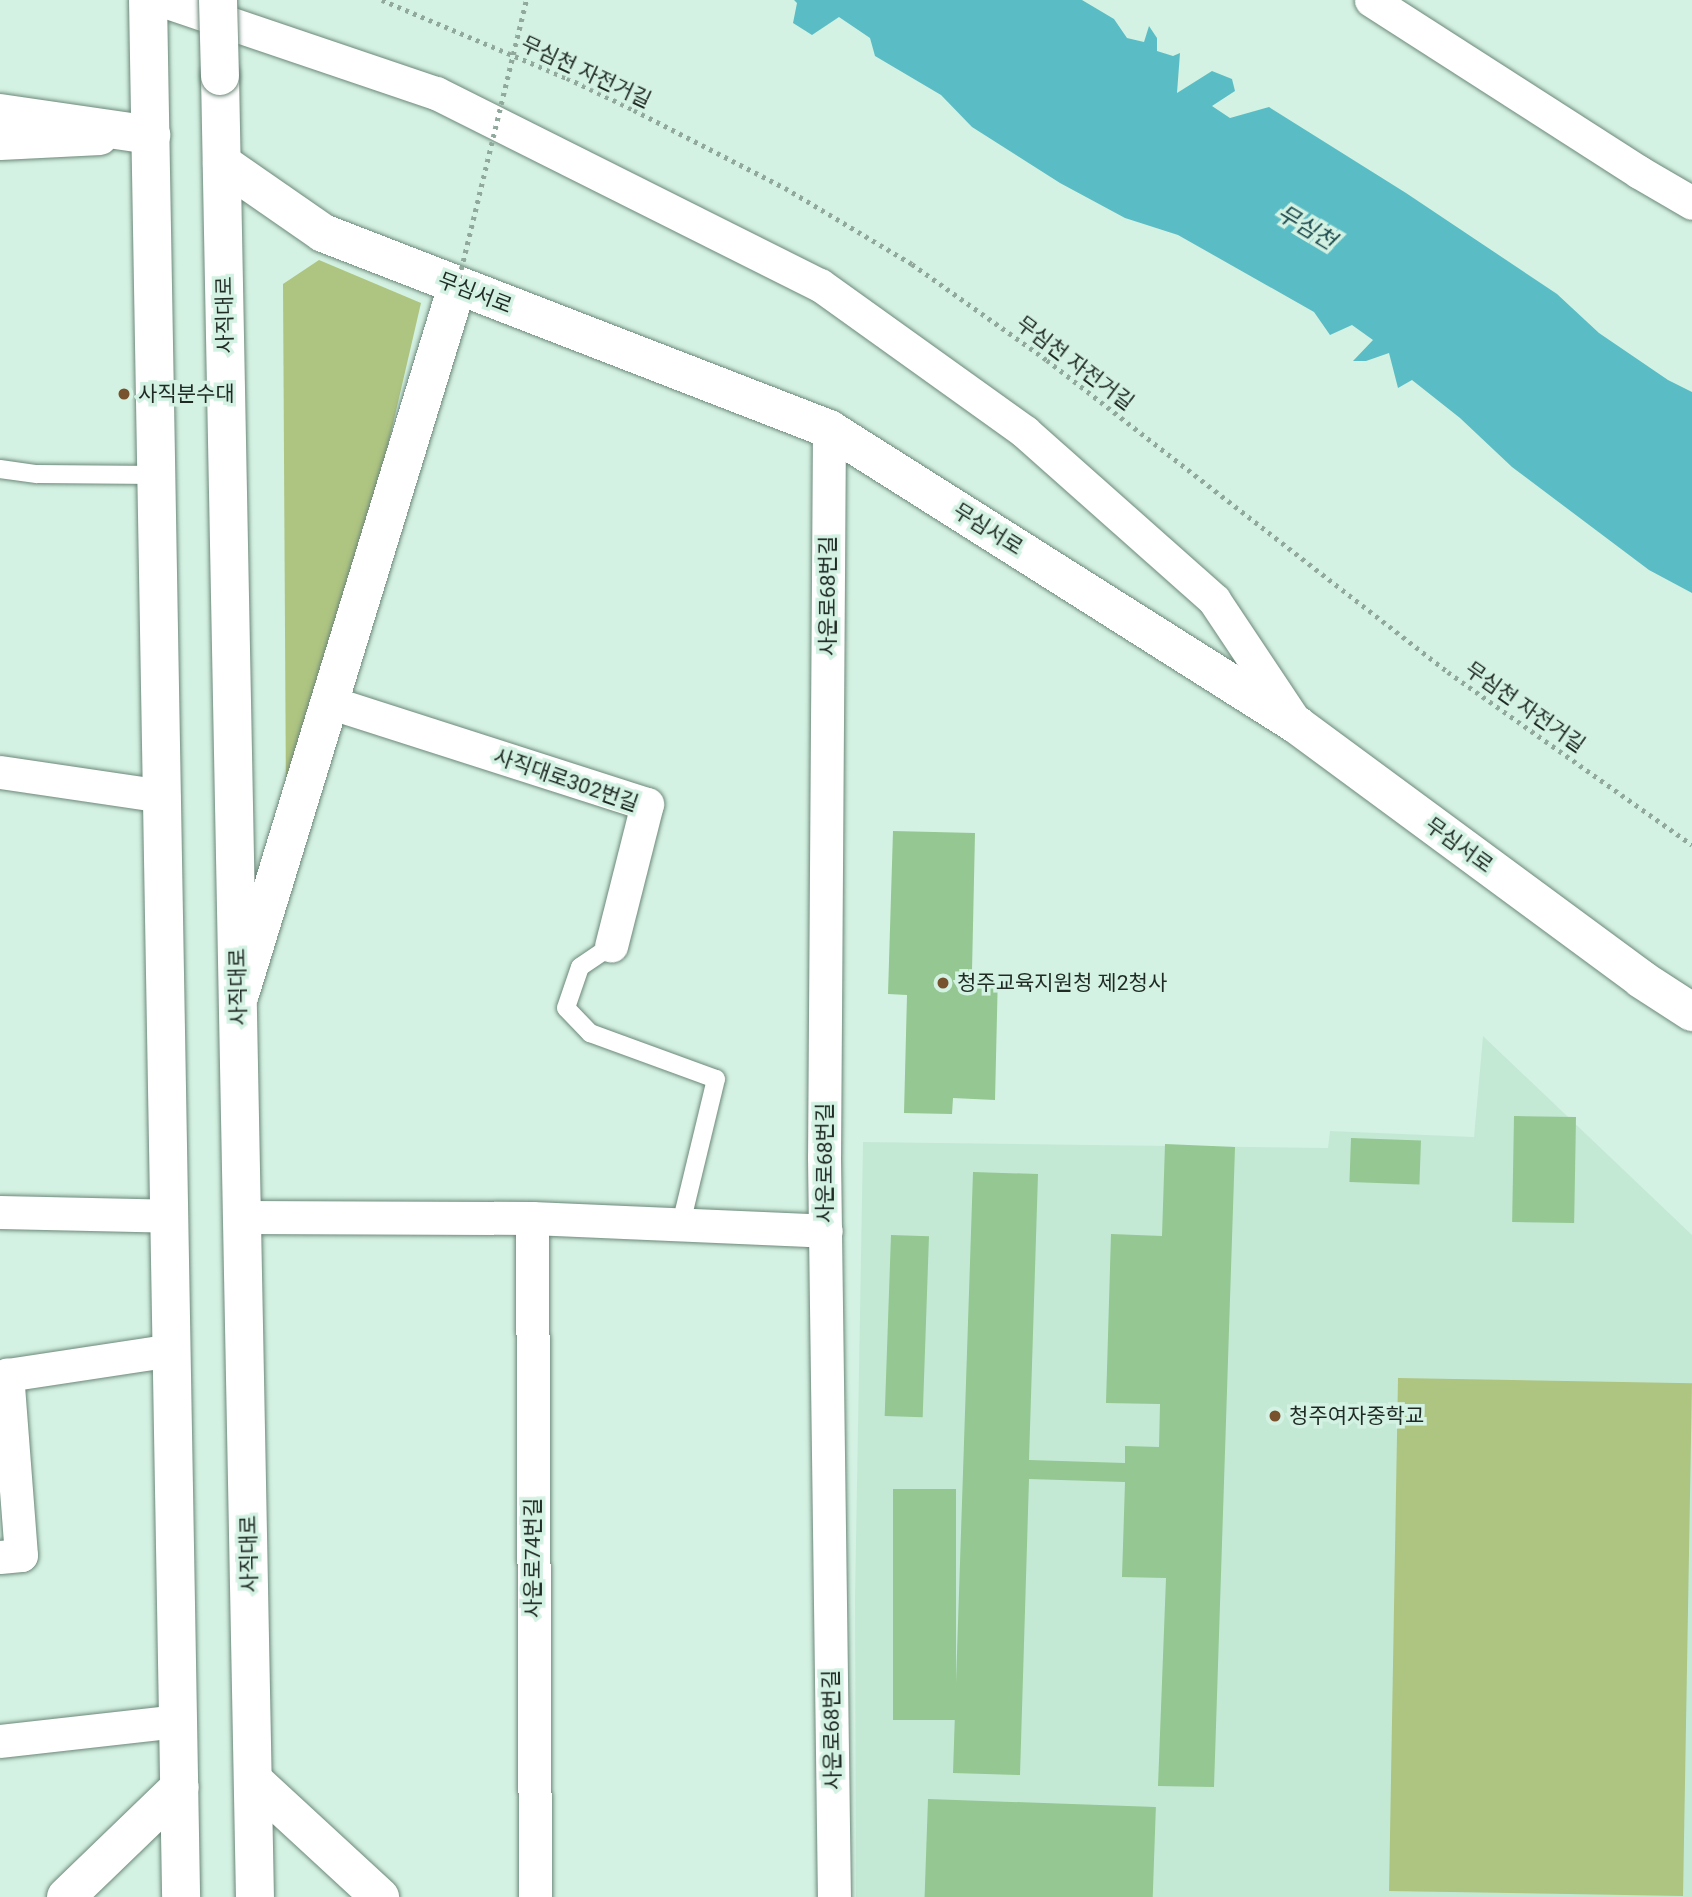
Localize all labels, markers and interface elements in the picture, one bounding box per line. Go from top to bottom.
street label: 무심천 자전거길 [517,31,655,113]
water label: 무심천 [1272,200,1340,256]
street label: 무심서로 [434,267,516,319]
street label: 사직대로 [212,276,238,354]
street label: 무심천 자전거길 [1011,311,1139,415]
place label: 사직분수대 [138,381,235,407]
marker: 사직분수대 [116,386,132,402]
street label: 무심서로 [949,498,1027,560]
street label: 사운로68번길 [815,536,841,656]
street label: 무심천 자전거길 [1460,656,1590,758]
street label: 사직대로302번길 [490,743,642,817]
street label: 무심서로 [1420,812,1498,878]
street label: 사직대로 [225,948,251,1026]
place label: 청주교육지원청 제2청사 [957,970,1167,996]
marker: 청주교육지원청 제2청사 [935,975,951,991]
street label: 사운로68번길 [812,1103,838,1223]
place label: 청주여자중학교 [1289,1403,1424,1429]
marker: 청주여자중학교 [1267,1408,1283,1424]
street label: 사운로74번길 [520,1498,546,1618]
street label: 사직대로 [236,1515,262,1593]
street label: 사운로68번길 [818,1670,846,1790]

